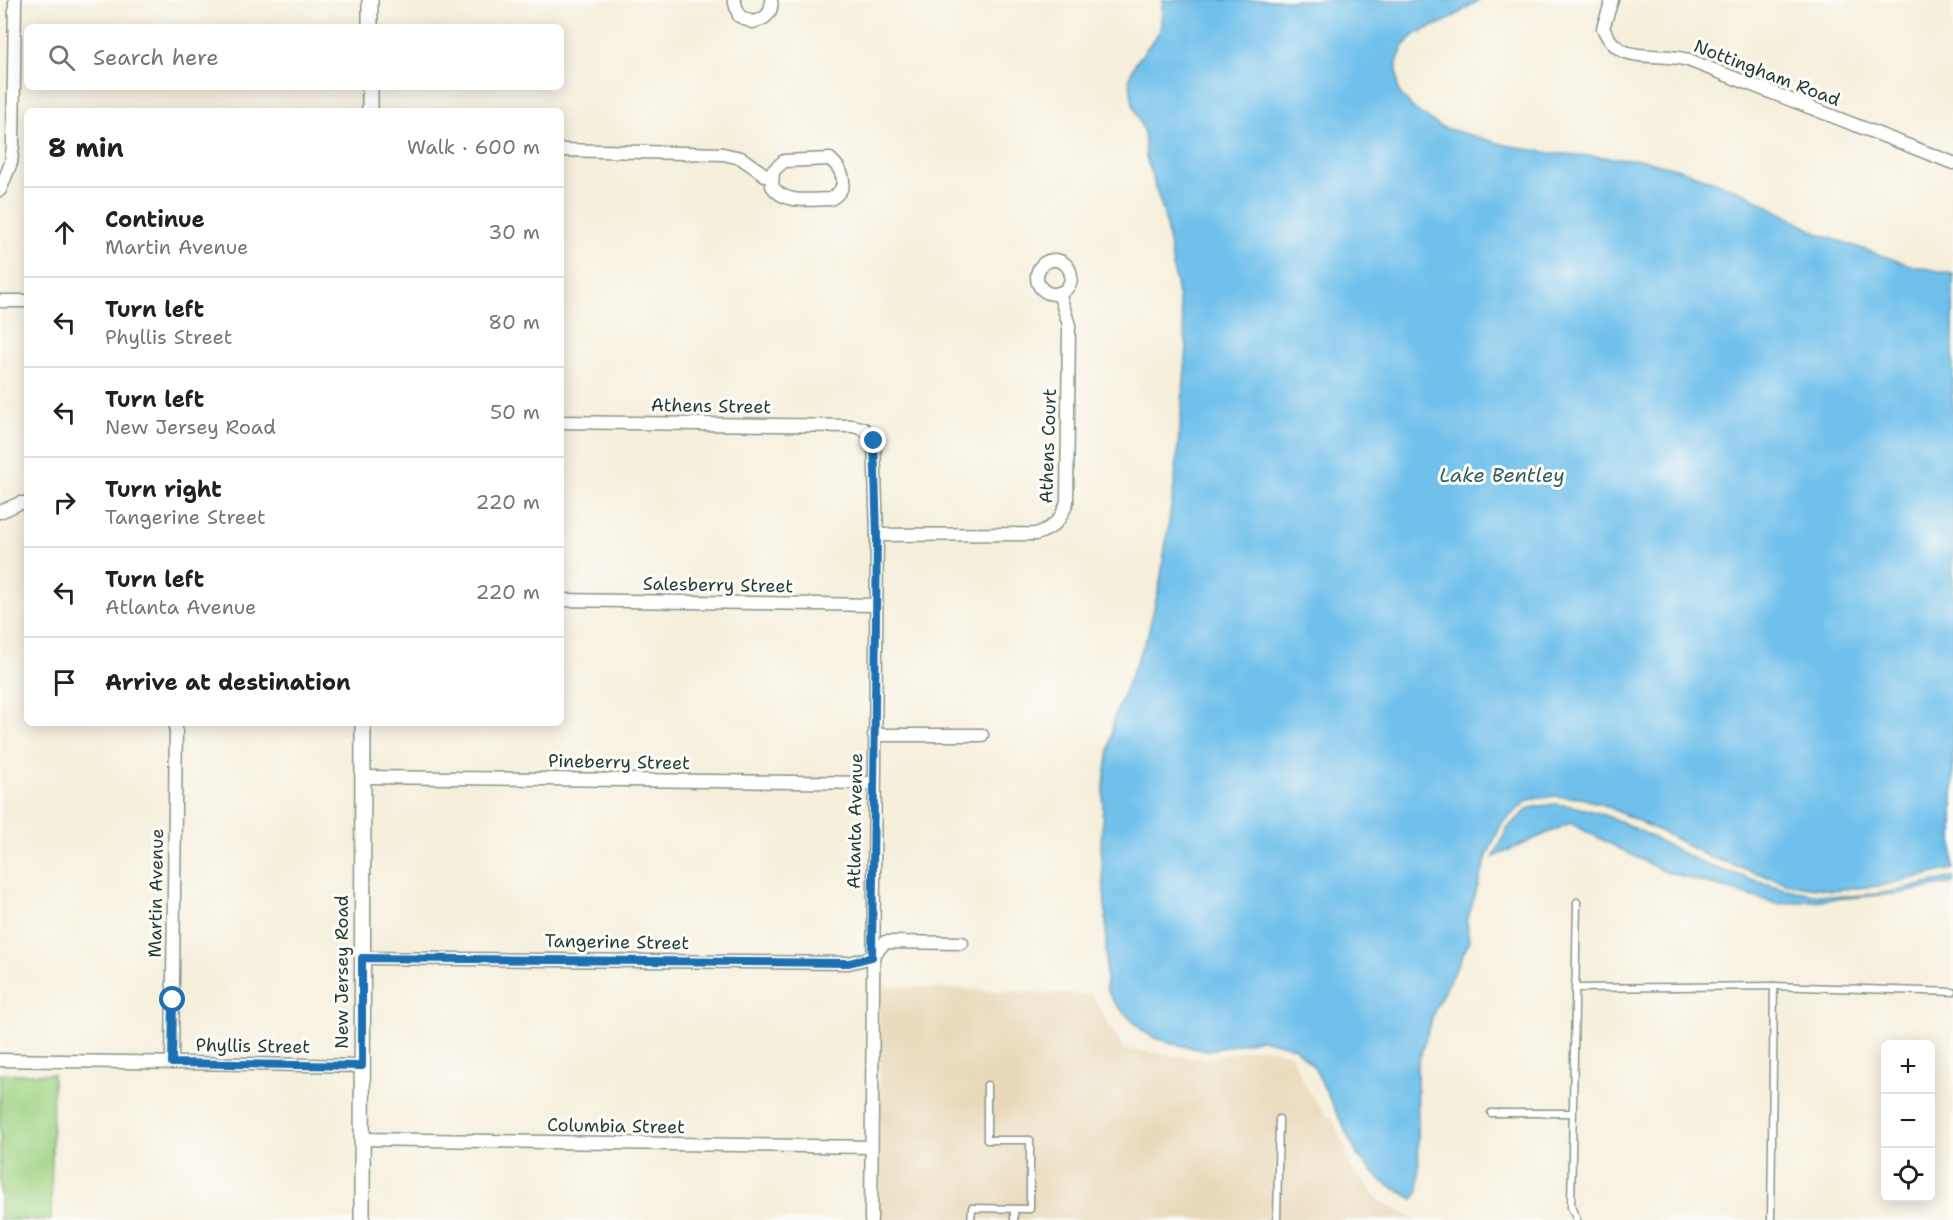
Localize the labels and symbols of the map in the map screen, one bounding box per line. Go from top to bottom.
street label: Nottingham Road [1690,34,1844,112]
street label: Athens Court [1034,388,1062,504]
street label: Athens Street [651,393,772,419]
route end [860,427,886,453]
water label: Lake Bentley [1439,462,1565,488]
street label: Salesberry Street [643,572,794,598]
street label: Pineberry Street [548,749,690,775]
street label: Atlanta Avenue [842,753,868,889]
street label: Martin Avenue [143,828,169,958]
street label: New Jersey Road [330,895,354,1049]
street label: Tangerine Street [544,929,690,955]
route start [159,986,185,1012]
street label: Phyllis Street [195,1033,311,1059]
street label: Columbia Street [547,1113,685,1139]

